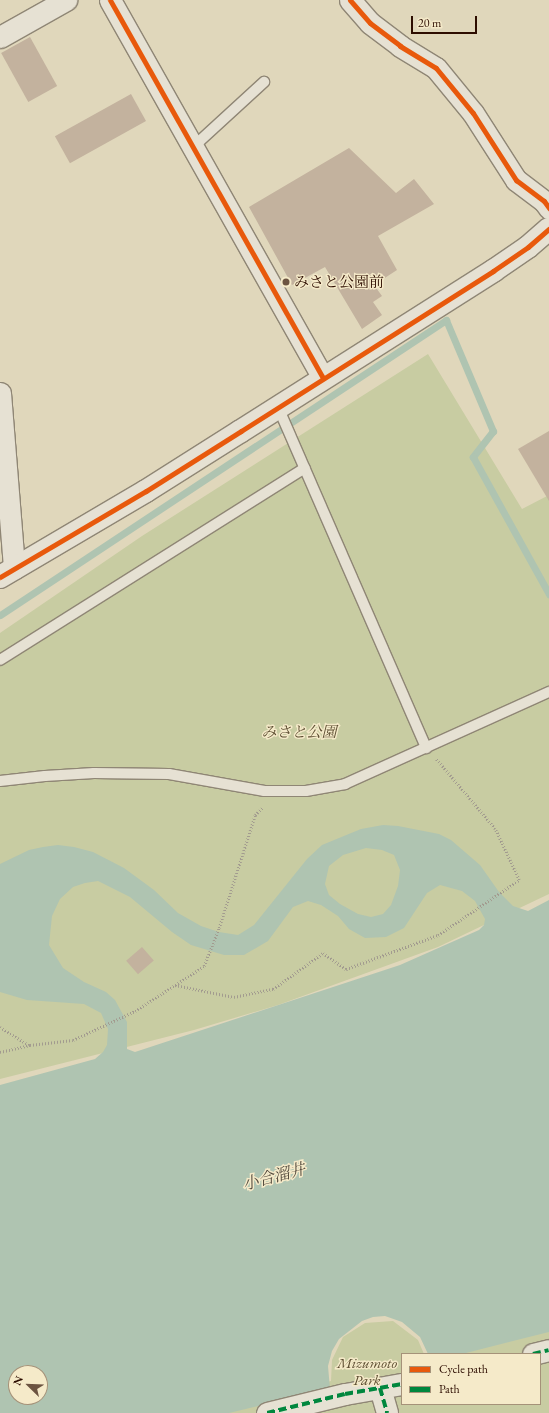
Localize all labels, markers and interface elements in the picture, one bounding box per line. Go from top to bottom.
scale bar [413,8,479,34]
text: 20 m [418,15,441,31]
place label: みさと公園前 [294,273,384,291]
marker: みさと公園前 [281,277,291,287]
park label: みさと公園 [262,723,336,741]
water label: 小合溜井 [241,1159,307,1195]
park label: Mizumoto Park [337,1353,397,1388]
legend [401,1353,541,1405]
text: Cycle path [439,1361,488,1377]
north arrow [8,1365,48,1405]
text: N [10,1374,26,1388]
text: Path [439,1381,460,1397]

